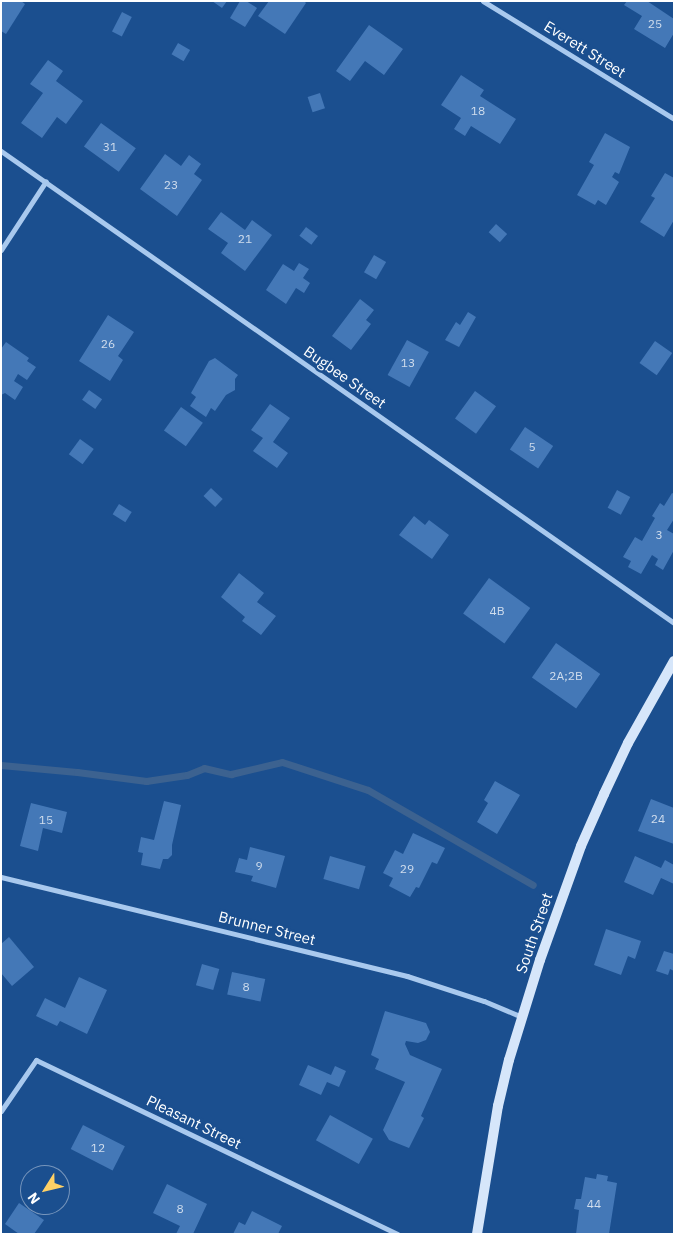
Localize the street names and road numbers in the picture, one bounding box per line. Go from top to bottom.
street label: Everett Street [541,17,629,81]
street label: Bugbee Street [300,342,390,412]
street label: South Street [512,890,556,976]
street label: Brunner Street [217,907,317,949]
street label: Pleasant Street [144,1091,244,1153]

